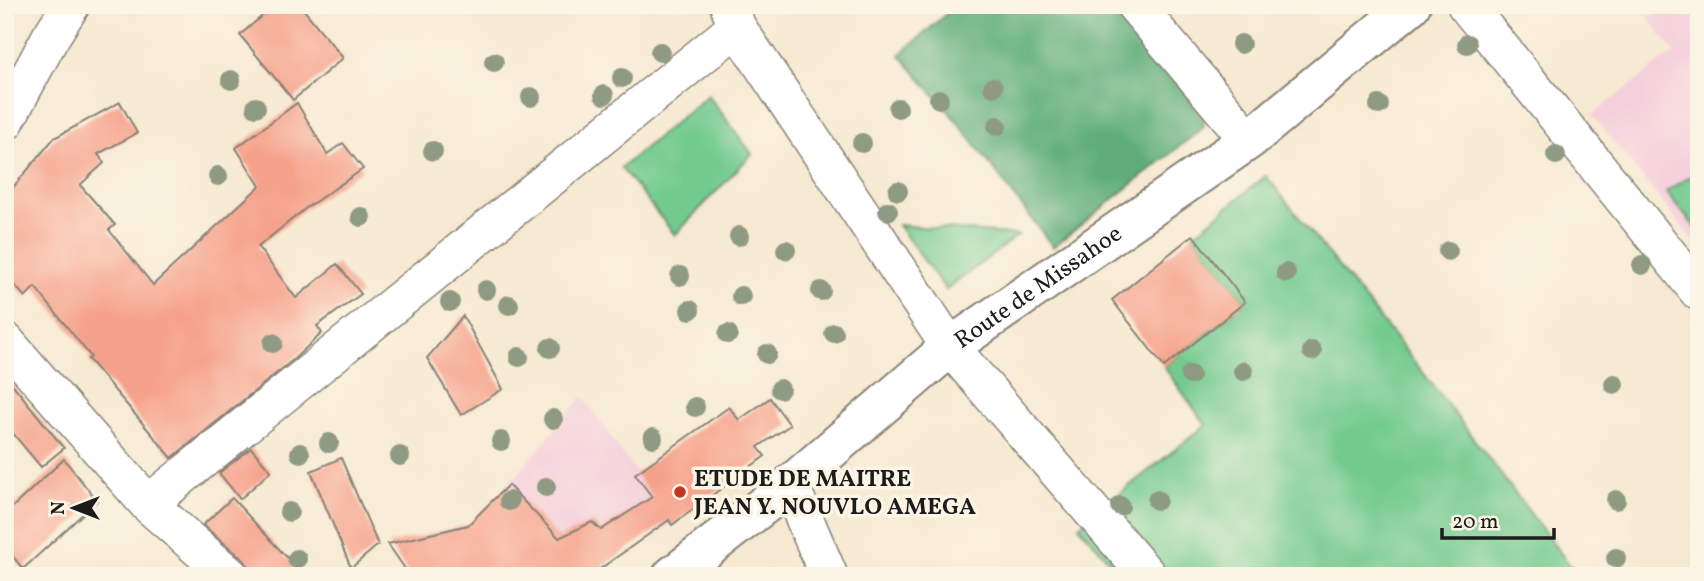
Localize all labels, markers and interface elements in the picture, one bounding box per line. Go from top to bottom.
street label: Route de Missahoe [948,218,1130,358]
place label: ETUDE DE MAITRE JEAN Y. NOUVLO AMEGA [693,463,976,525]
north arrow [38,472,108,542]
marker: ETUDE DE MAITRE JEAN Y. NOUVLO AMEGA [672,484,688,500]
scale bar [1442,497,1554,541]
text: N [46,501,72,515]
text: 20 m [1452,508,1498,537]

